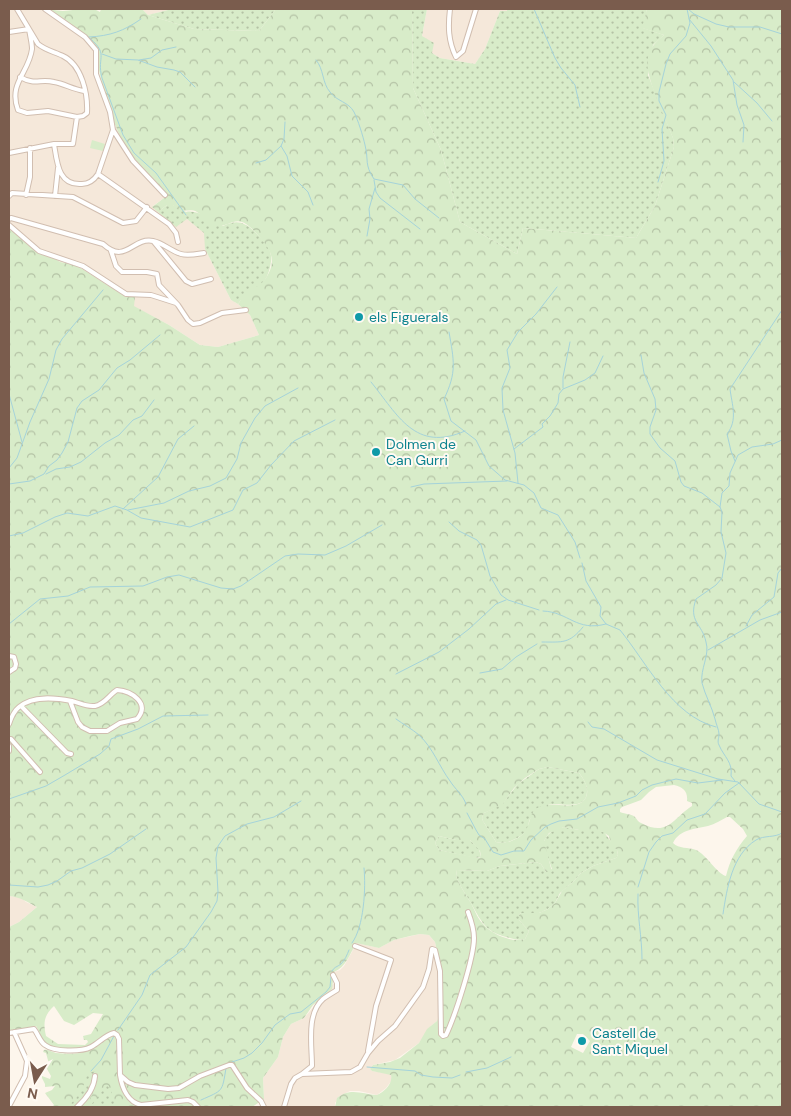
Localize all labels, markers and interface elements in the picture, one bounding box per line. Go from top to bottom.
place label: els Figuerals [369,308,448,326]
marker: els Figuerals [353,311,365,323]
place label: Dolmen de Can Gurri [386,435,456,469]
marker: Dolmen de Can Gurri [370,446,382,458]
place label: Castell de Sant Miquel [592,1024,668,1058]
marker: Castell de Sant Miquel [576,1035,588,1047]
north arrow [10,1056,60,1106]
text: N [26,1084,39,1104]

